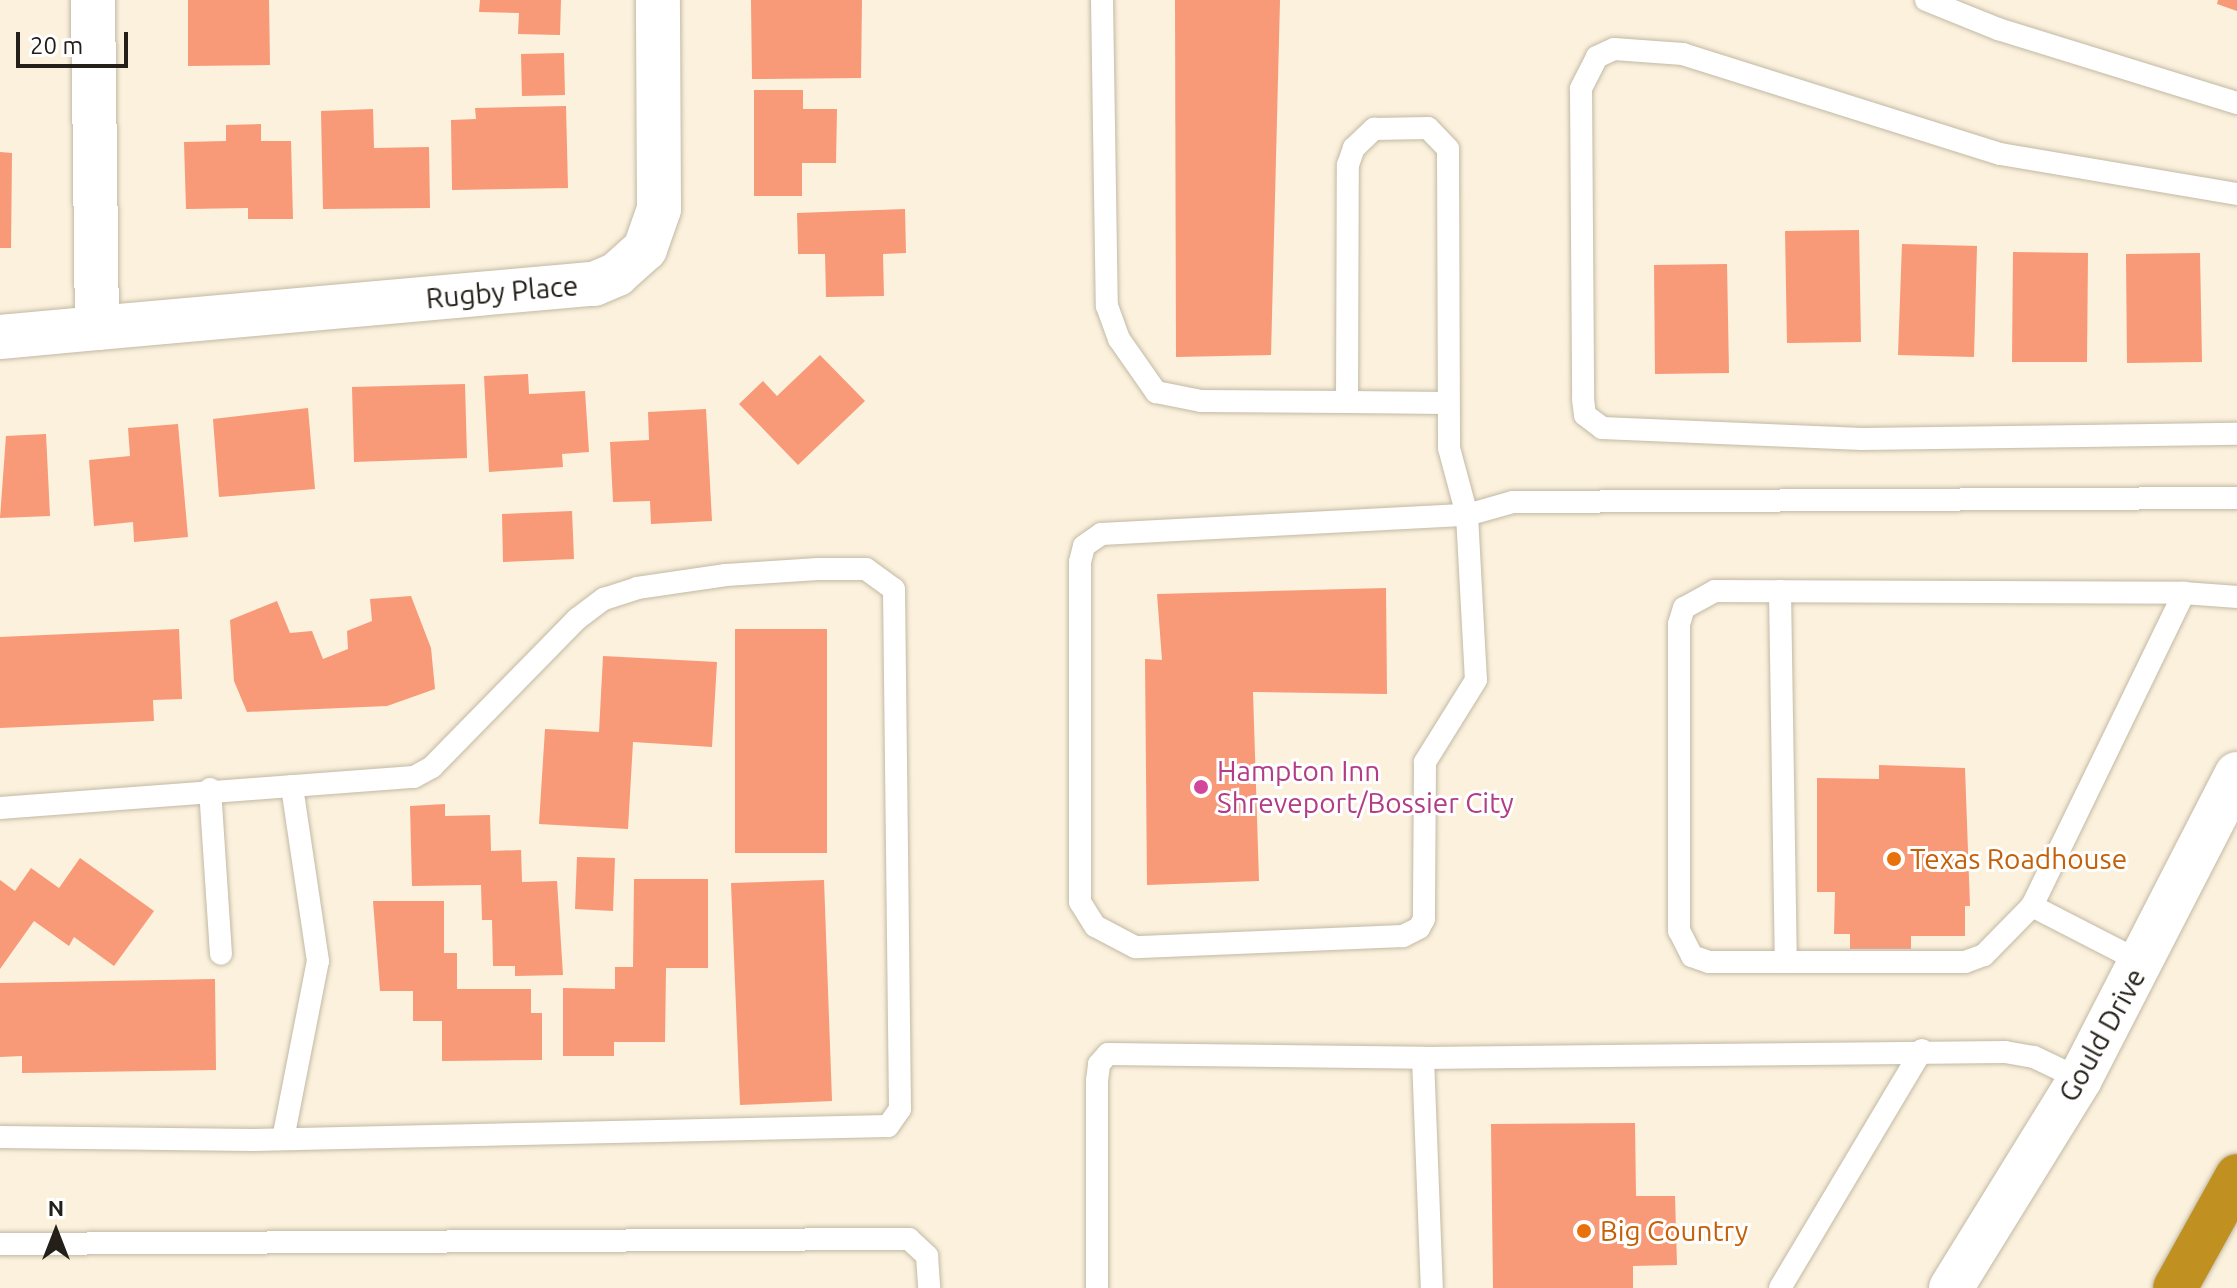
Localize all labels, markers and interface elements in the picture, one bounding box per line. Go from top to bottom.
scale bar [20,16,132,66]
text: 20 m [30,32,83,59]
street label: Rugby Place [424,269,580,315]
place label: Hampton Inn Shreveport/Bossier City [1217,754,1514,820]
marker: Hampton Inn Shreveport/Bossier City [1192,778,1210,796]
place label: Texas Roadhouse [1910,842,2127,876]
marker: Texas Roadhouse [1885,850,1903,868]
street label: Gould Drive [2052,962,2152,1108]
north arrow [16,1192,96,1272]
text: N [48,1195,64,1220]
place label: Big Country [1600,1214,1748,1248]
marker: Big Country [1575,1222,1593,1240]

